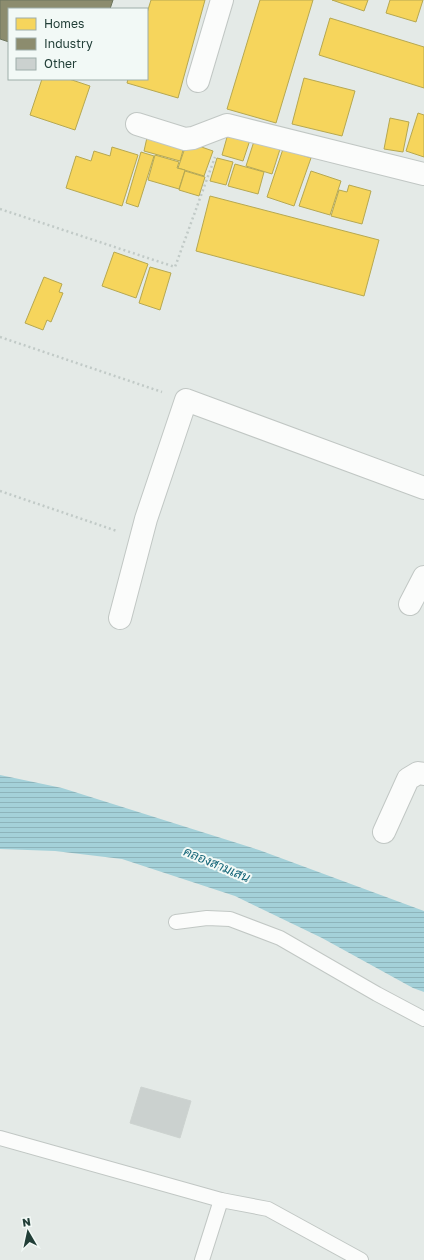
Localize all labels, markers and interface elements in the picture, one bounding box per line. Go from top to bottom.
legend [8,8,148,80]
text: Homes [44,16,84,31]
text: Industry [44,36,93,51]
text: Other [44,56,77,71]
water label: คลองสามเสน [181,843,253,885]
north arrow [8,1212,48,1252]
text: N [21,1215,32,1229]

